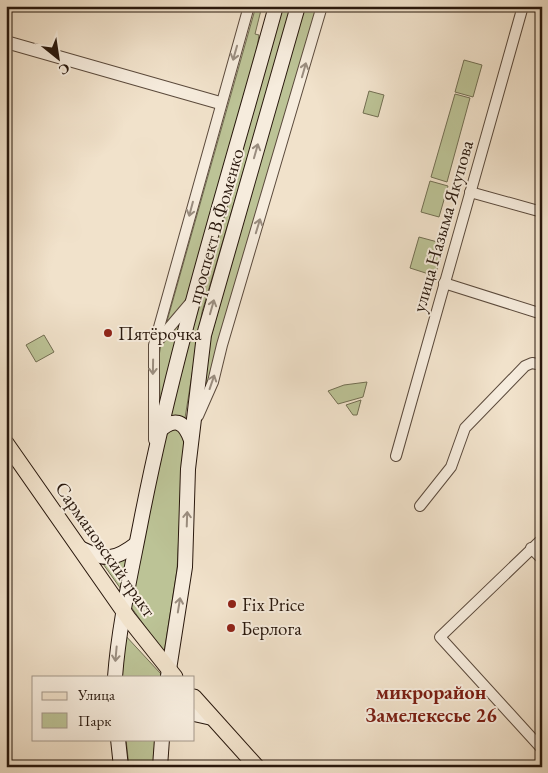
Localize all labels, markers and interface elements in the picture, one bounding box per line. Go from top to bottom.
north arrow [32,32,82,82]
one-way arrow [230,45,240,61]
text: С [56,59,73,80]
one-way arrow [299,62,309,78]
street label: улица Назыма Якупова [406,137,479,315]
one-way arrow [252,143,262,159]
street label: проспект В.Фоменко [181,146,250,307]
one-way arrow [186,201,196,217]
one-way arrow [254,218,264,234]
one-way arrow [207,299,217,315]
place label: Пятёрочка [118,321,202,346]
marker: Пятёрочка [102,327,114,339]
one-way arrow [148,358,158,375]
one-way arrow [208,374,217,390]
street label: Сармановский тракт [50,477,162,622]
one-way arrow [182,511,191,527]
place label: Fix Price [242,592,305,617]
one-way arrow [175,597,185,613]
marker: Fix Price [226,598,238,610]
place label: Берлога [241,616,302,641]
marker: Берлога [225,622,237,634]
one-way arrow [112,646,121,662]
legend [32,676,195,740]
district label: микрорайон Замелекесье 26 [365,679,497,728]
text: Улица [77,685,115,704]
text: Парк [78,711,111,730]

